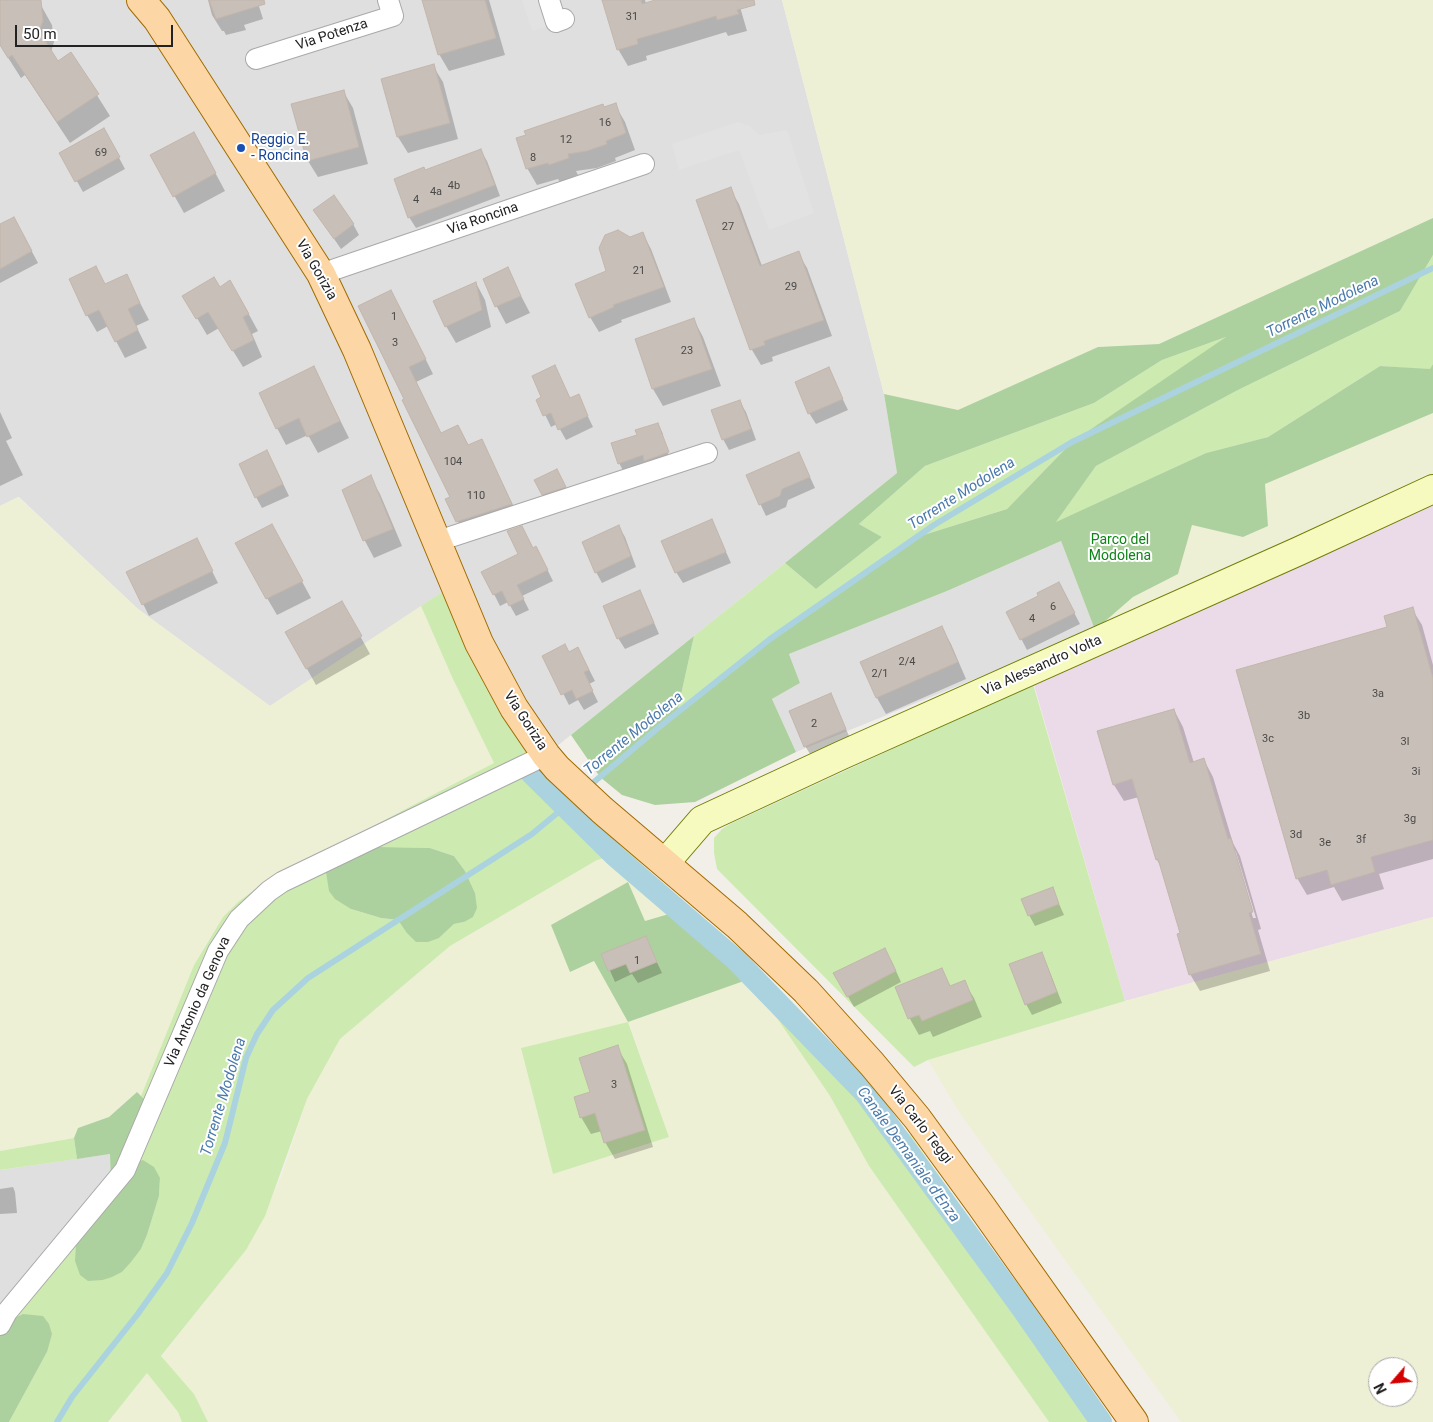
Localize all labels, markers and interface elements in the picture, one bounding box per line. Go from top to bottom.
house number: 31 [626,10,638,24]
scale bar [18,15,175,47]
street label: Via Potenza [294,16,370,54]
text: 50 m [23,25,57,43]
house number: 16 [599,116,611,130]
place label: Reggio E. - Roncina [251,132,309,164]
house number: 12 [560,133,572,147]
marker: Reggio E. - Roncina [235,142,247,154]
house number: 69 [95,146,107,160]
house number: 8 [530,151,536,165]
house number: 4b [448,179,460,193]
house number: 4a [430,185,442,199]
house number: 4 [413,193,419,207]
street label: Via Roncina [445,199,521,239]
house number: 27 [722,220,734,234]
street label: Via Gorizia [292,237,340,303]
house number: 21 [633,264,645,278]
water label: Torrente Modolena [1264,272,1382,342]
house number: 29 [785,280,797,294]
house number: 1 [391,310,397,324]
house number: 3 [392,336,398,350]
house number: 23 [681,344,693,358]
water label: Torrente Modolena [905,454,1019,534]
house number: 104 [444,455,462,469]
house number: 110 [467,489,485,503]
park label: Parco del Modolena [1089,532,1151,564]
house number: 6 [1050,600,1056,614]
house number: 4 [1029,612,1035,626]
street label: Via Alessandro Volta [980,632,1104,700]
house number: 2/4 [899,655,915,669]
house number: 2/1 [872,667,888,681]
house number: 3a [1372,687,1384,701]
street label: Via Gorizia [500,688,550,754]
water label: Torrente Modolena [581,688,687,780]
house number: 3b [1298,709,1310,723]
house number: 2 [811,717,817,731]
house number: 3c [1262,732,1274,746]
house number: 3l [1401,735,1409,749]
house number: 3i [1412,765,1420,779]
house number: 3g [1404,812,1416,826]
house number: 3d [1290,828,1302,842]
house number: 3f [1356,833,1366,847]
house number: 3e [1319,836,1331,850]
street label: Via Antonio da Genova [162,934,234,1070]
house number: 1 [634,954,640,968]
water label: Torrente Modolena [197,1036,251,1158]
house number: 3 [611,1078,617,1092]
street label: Via Carlo Teggi [884,1083,956,1167]
water label: Canale Demaniale d'Enza [853,1084,963,1226]
north arrow [1368,1357,1418,1407]
text: N [1371,1380,1390,1396]

